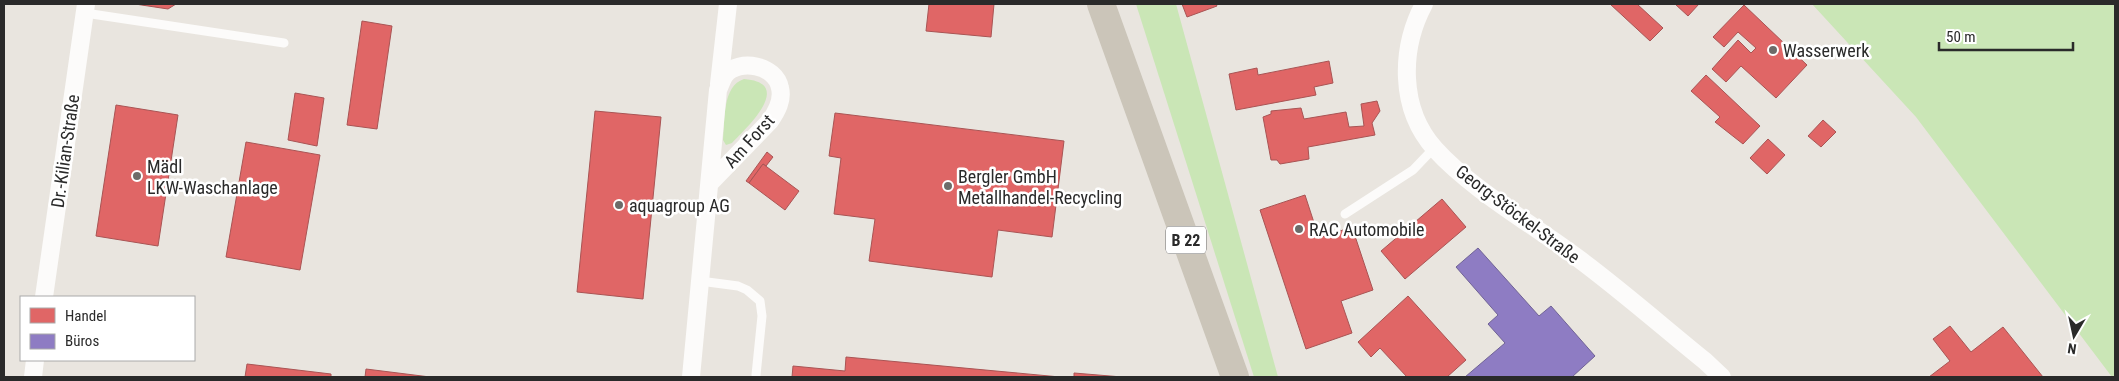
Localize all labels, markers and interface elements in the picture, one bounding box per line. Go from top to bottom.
scale bar [1939,20,2073,52]
text: 50 m [1946,28,1976,46]
place label: Wasserwerk [1783,40,1869,61]
marker: Wasserwerk [1767,44,1779,56]
street label: Dr.-Kilian-Straße [47,93,83,209]
street label: Am Forst [720,110,778,172]
place label: Mädl LKW-Waschanlage [147,156,278,198]
street label: Georg-Stöckel-Straße [1452,161,1584,267]
place label: Bergler GmbH Metallhandel-Recycling [958,166,1122,208]
marker: Mädl LKW-Waschanlage [131,170,143,182]
marker: Bergler GmbH Metallhandel-Recycling [942,180,954,192]
place label: aquagroup AG [629,195,730,216]
marker: aquagroup AG [613,199,625,211]
place label: RAC Automobile [1309,219,1425,240]
marker: RAC Automobile [1293,223,1305,235]
road number: B 22 [1166,226,1206,254]
legend [20,296,195,361]
text: Handel [65,307,107,325]
north arrow [2049,311,2099,361]
text: Büros [65,332,99,350]
text: N [2066,340,2077,357]

